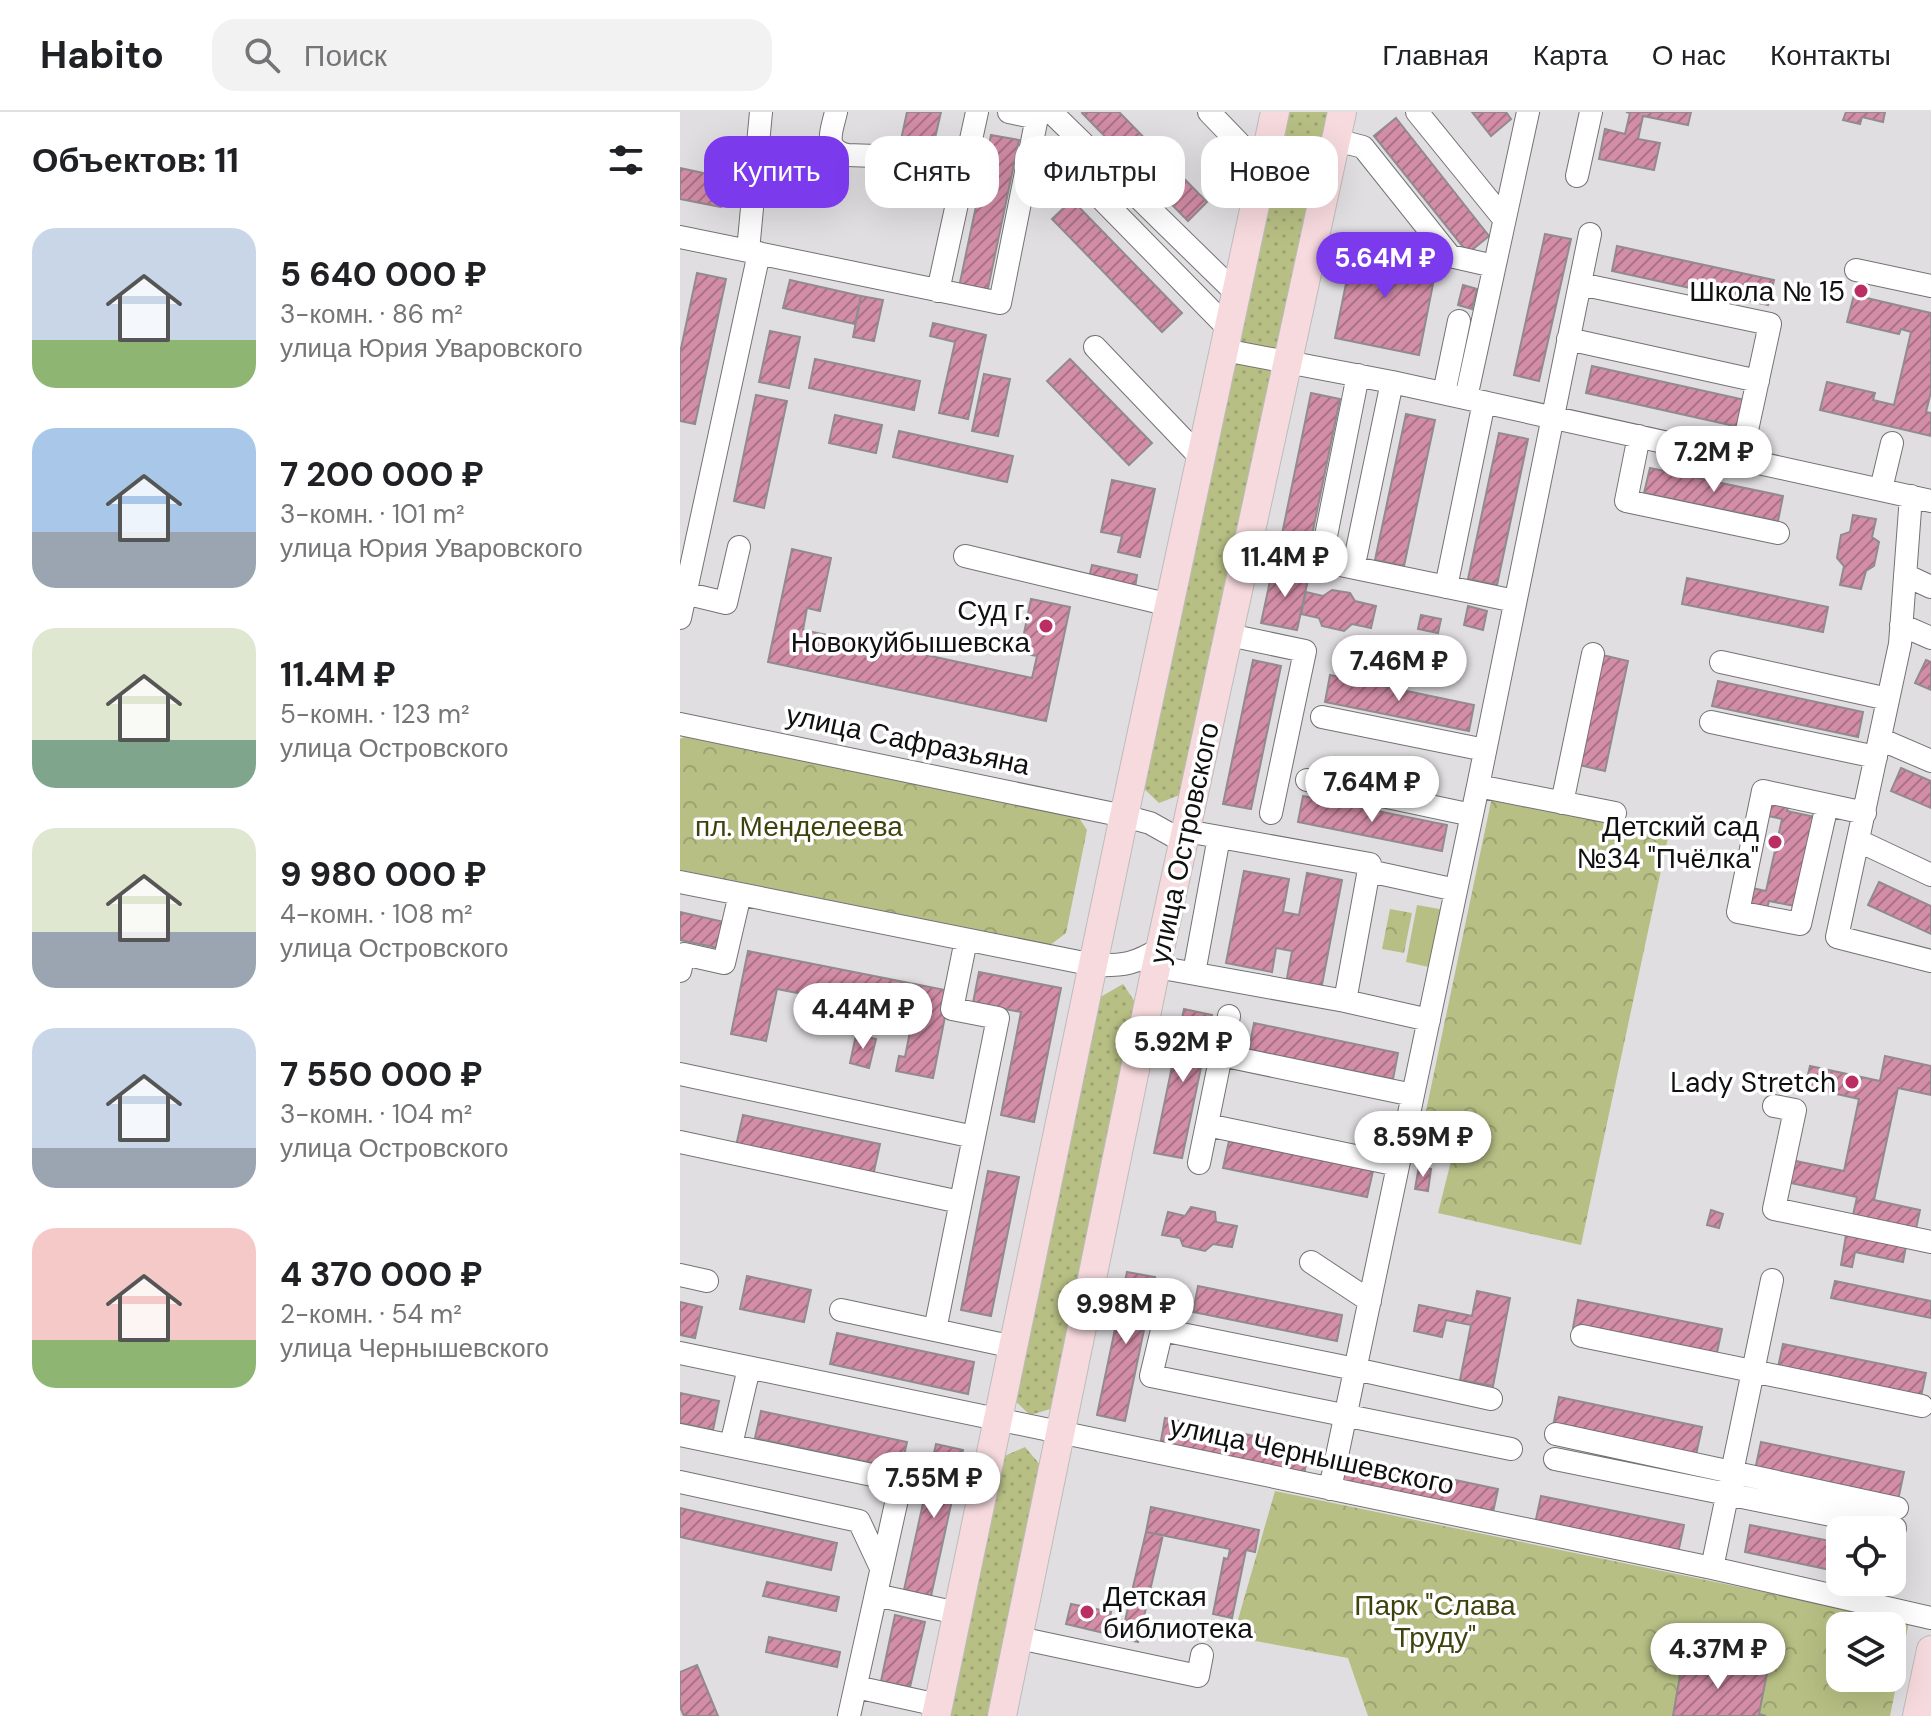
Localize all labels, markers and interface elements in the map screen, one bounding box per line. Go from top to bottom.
search box [212,19,772,91]
text: Habito [40,30,164,80]
icon: search [240,33,284,77]
text: Поиск [304,36,387,75]
text: Главная [1382,37,1489,74]
text: Карта [1533,37,1608,74]
text: О нас [1652,37,1726,74]
text: Контакты [1770,37,1891,74]
chip: Купить [704,136,849,208]
chip: Снять [865,136,999,208]
chip: Фильтры [1015,136,1185,208]
chip: Новое [1201,136,1338,208]
text: Объектов: 11 [32,138,239,183]
icon: filters [604,138,648,182]
pin: 5.64M ₽ [1311,232,1459,300]
text: 5.64M ₽ [1334,241,1436,275]
text: 5 640 000 ₽ [280,252,487,297]
icon: home [96,260,192,356]
place label: Школа № 15 [1689,273,1845,310]
marker: Школа № 15 [1852,282,1870,300]
text: 3-комн. · 86 m² [280,297,463,331]
text: улица Юрия Уваровского [280,331,583,365]
pin: 7.2M ₽ [1649,426,1779,494]
text: 7.2M ₽ [1674,435,1754,469]
text: 7 200 000 ₽ [280,452,484,497]
icon: home [96,460,192,556]
text: 3-комн. · 101 m² [280,497,465,531]
text: улица Юрия Уваровского [280,531,583,565]
pin: 11.4M ₽ [1211,531,1359,599]
text: 11.4M ₽ [1241,540,1329,574]
place label: Суд г. Новокуйбышевска [791,592,1030,661]
marker: Суд г. Новокуйбышевска [1037,617,1055,635]
pin: 7.46M ₽ [1325,635,1473,703]
text: 7.46M ₽ [1350,644,1448,678]
text: 11.4M ₽ [280,652,396,697]
icon: home [96,660,192,756]
street label: улица Сафразьяна [783,696,1034,784]
text: 5-комн. · 123 m² [280,697,470,731]
street label: улица Островского [1140,719,1228,967]
text: улица Островского [280,731,508,765]
pin: 7.64M ₽ [1298,756,1446,824]
text: 7.64M ₽ [1323,765,1421,799]
park label: пл. Менделеева [695,808,903,845]
place label: Детский сад №34 "Пчёлка" [1577,808,1759,877]
marker: Детский сад №34 "Пчёлка" [1766,833,1784,851]
text: 9 980 000 ₽ [280,852,486,897]
icon: home [96,860,192,956]
text: 4-комн. · 108 m² [280,897,473,931]
text: улица Островского [280,931,508,965]
pin: 4.44M ₽ [789,983,937,1051]
text: 4.44M ₽ [811,992,915,1026]
pin: 5.92M ₽ [1109,1016,1257,1084]
text: 5.92M ₽ [1133,1025,1233,1059]
text: 7 550 000 ₽ [280,1052,483,1097]
icon: home [96,1060,192,1156]
place label: Lady Stretch [1670,1064,1836,1101]
marker: Lady Stretch [1843,1073,1861,1091]
text: 3-комн. · 104 m² [280,1097,472,1131]
pin: 8.59M ₽ [1349,1111,1497,1179]
text: 8.59M ₽ [1372,1120,1474,1154]
text: улица Островского [280,1131,508,1165]
text: 4 370 000 ₽ [280,1252,482,1297]
icon: home [96,1260,192,1356]
pin: 9.98M ₽ [1052,1278,1200,1346]
text: 9.98M ₽ [1076,1287,1176,1321]
text: 2-комн. · 54 m² [280,1297,462,1331]
text: улица Чернышевского [280,1331,549,1365]
street label: улица Чернышевского [1166,1407,1458,1503]
pin: 7.55M ₽ [860,1452,1008,1520]
text: 7.55M ₽ [885,1461,983,1495]
map controls [1826,1516,1906,1692]
button: locate [1826,1516,1906,1596]
place label: Детская библиотека [1103,1578,1253,1647]
park label: Парк "Слава Труду" [1354,1587,1516,1656]
marker: Детская библиотека [1078,1603,1096,1621]
button: layers [1826,1612,1906,1692]
pin: 4.37M ₽ [1644,1623,1792,1691]
text: 4.37M ₽ [1668,1632,1768,1666]

